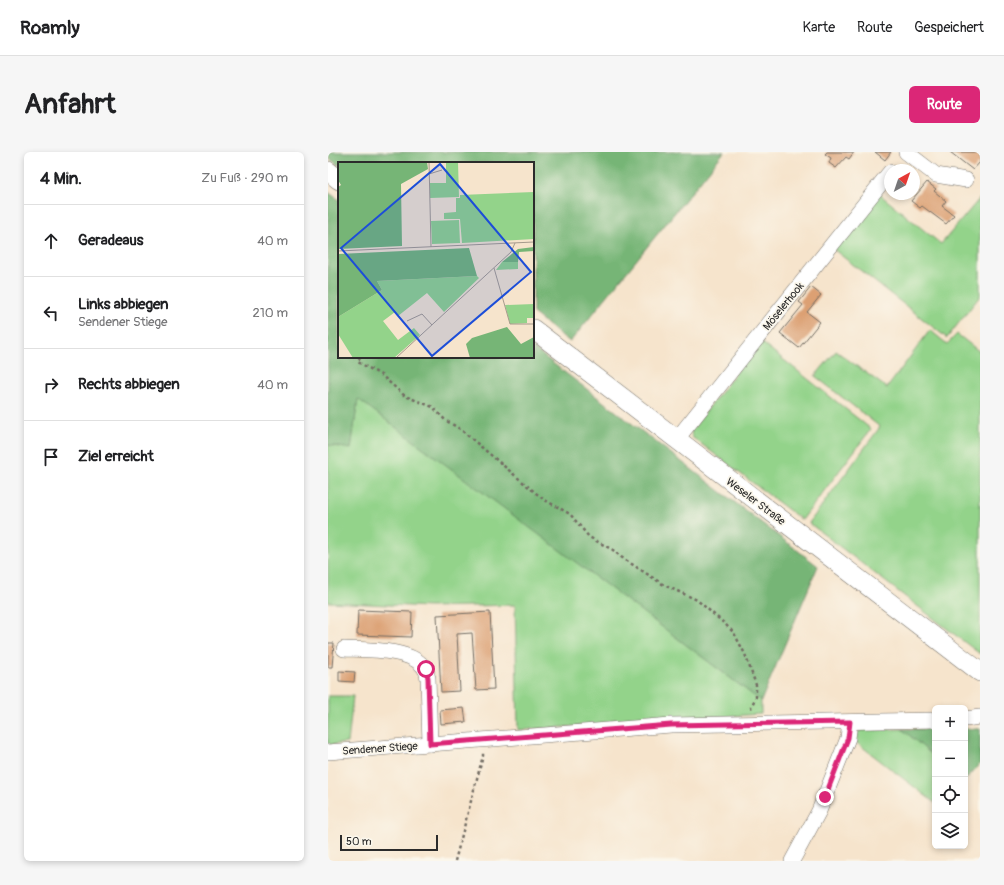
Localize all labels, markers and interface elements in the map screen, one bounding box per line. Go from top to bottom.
text: Roamly [20,16,80,40]
text: Karte [803,19,835,36]
text: Route [857,19,892,36]
text: Gespeichert [914,19,984,36]
button: Route [909,86,980,123]
text: Anfahrt [24,87,116,122]
inset map [338,162,534,358]
north arrow [884,164,920,200]
text: 4 Min. [40,168,82,189]
text: Zu Fuß · 290 m [201,170,288,186]
icon: ahead [40,230,62,252]
text: Geradeaus [78,231,144,250]
text: 40 m [257,233,288,249]
street label: Möselerhook [760,279,807,333]
text: Links abbiegen [78,295,169,314]
icon: left [40,302,62,324]
text: 210 m [252,305,288,321]
text: Sendener Stiege [78,314,167,330]
icon: right [40,374,62,396]
text: Rechts abbiegen [78,375,180,394]
text: 40 m [257,377,288,393]
icon: arrive [40,446,62,468]
text: Ziel erreicht [78,447,154,466]
street label: Weseler Straße [724,475,788,528]
route start [417,660,435,678]
map controls [932,705,968,849]
button: + [932,705,968,741]
street label: Sendener Stiege [342,739,419,758]
button: − [932,741,968,777]
button: locate [932,777,968,813]
route end [816,788,834,806]
button: layers [932,813,968,849]
scale bar [340,833,438,852]
text: 50 m [346,835,372,848]

